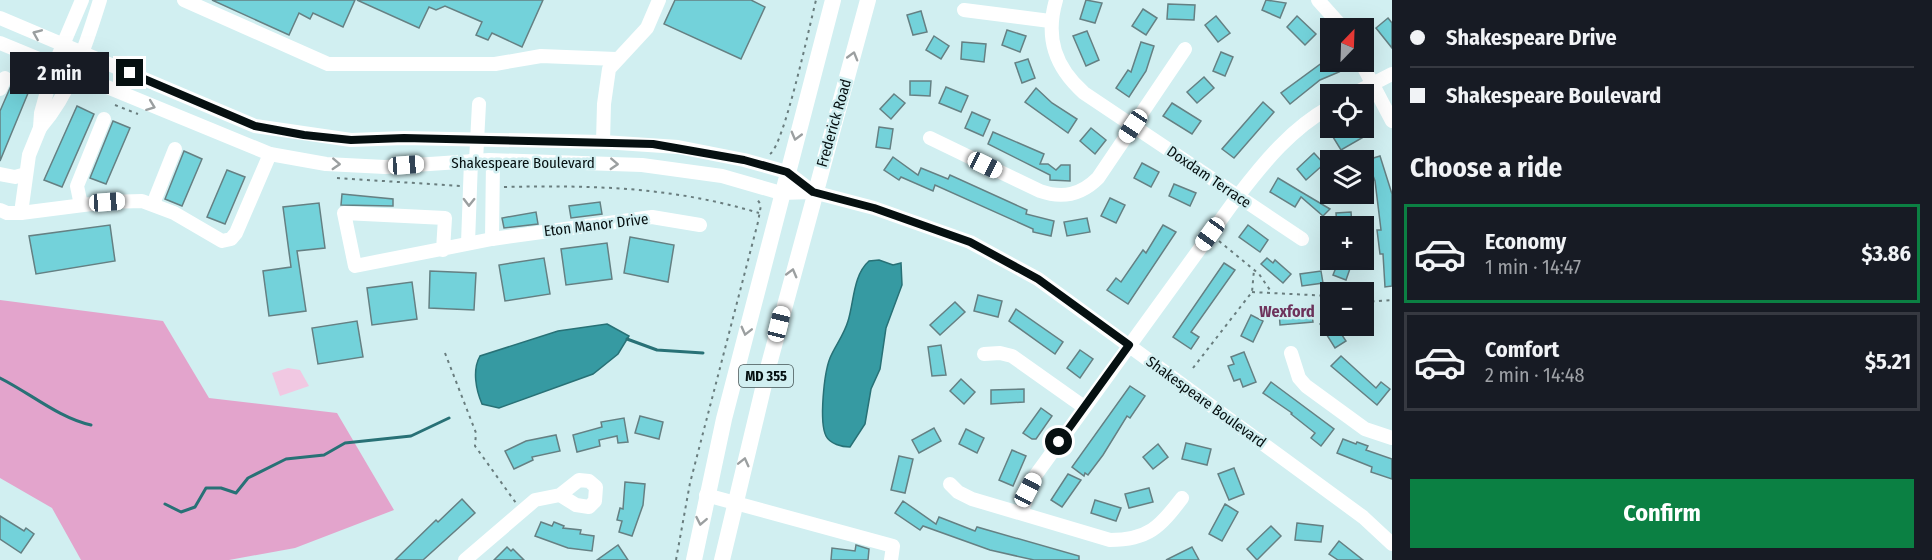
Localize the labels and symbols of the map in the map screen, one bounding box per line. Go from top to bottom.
north arrow [1320,18,1374,72]
one-way arrow [33,29,44,41]
one-way arrow [846,51,858,61]
callout: 2 min [10,52,109,94]
route end [116,59,143,86]
street label: Frederick Road [813,77,855,169]
one-way arrow [145,98,156,111]
car [1115,106,1151,146]
one-way arrow [791,131,804,141]
street label: Doxdam Terrace [1163,142,1255,212]
car [965,149,1005,181]
street label: Shakespeare Boulevard [451,154,595,172]
car [387,155,425,175]
one-way arrow [331,158,340,171]
one-way arrow [610,158,619,170]
car [88,192,126,212]
one-way arrow [463,198,476,207]
street label: Eton Manor Drive [543,210,649,240]
car [1192,214,1228,254]
one-way arrow [785,268,798,278]
district label: Wexford [1259,302,1315,321]
car [766,304,792,344]
one-way arrow [741,325,753,336]
street label: Shakespeare Boulevard [1143,353,1269,451]
road number: MD 355 [739,365,793,387]
route start [1045,428,1072,455]
one-way arrow [737,457,750,467]
car [1012,470,1044,510]
one-way arrow [695,515,708,525]

